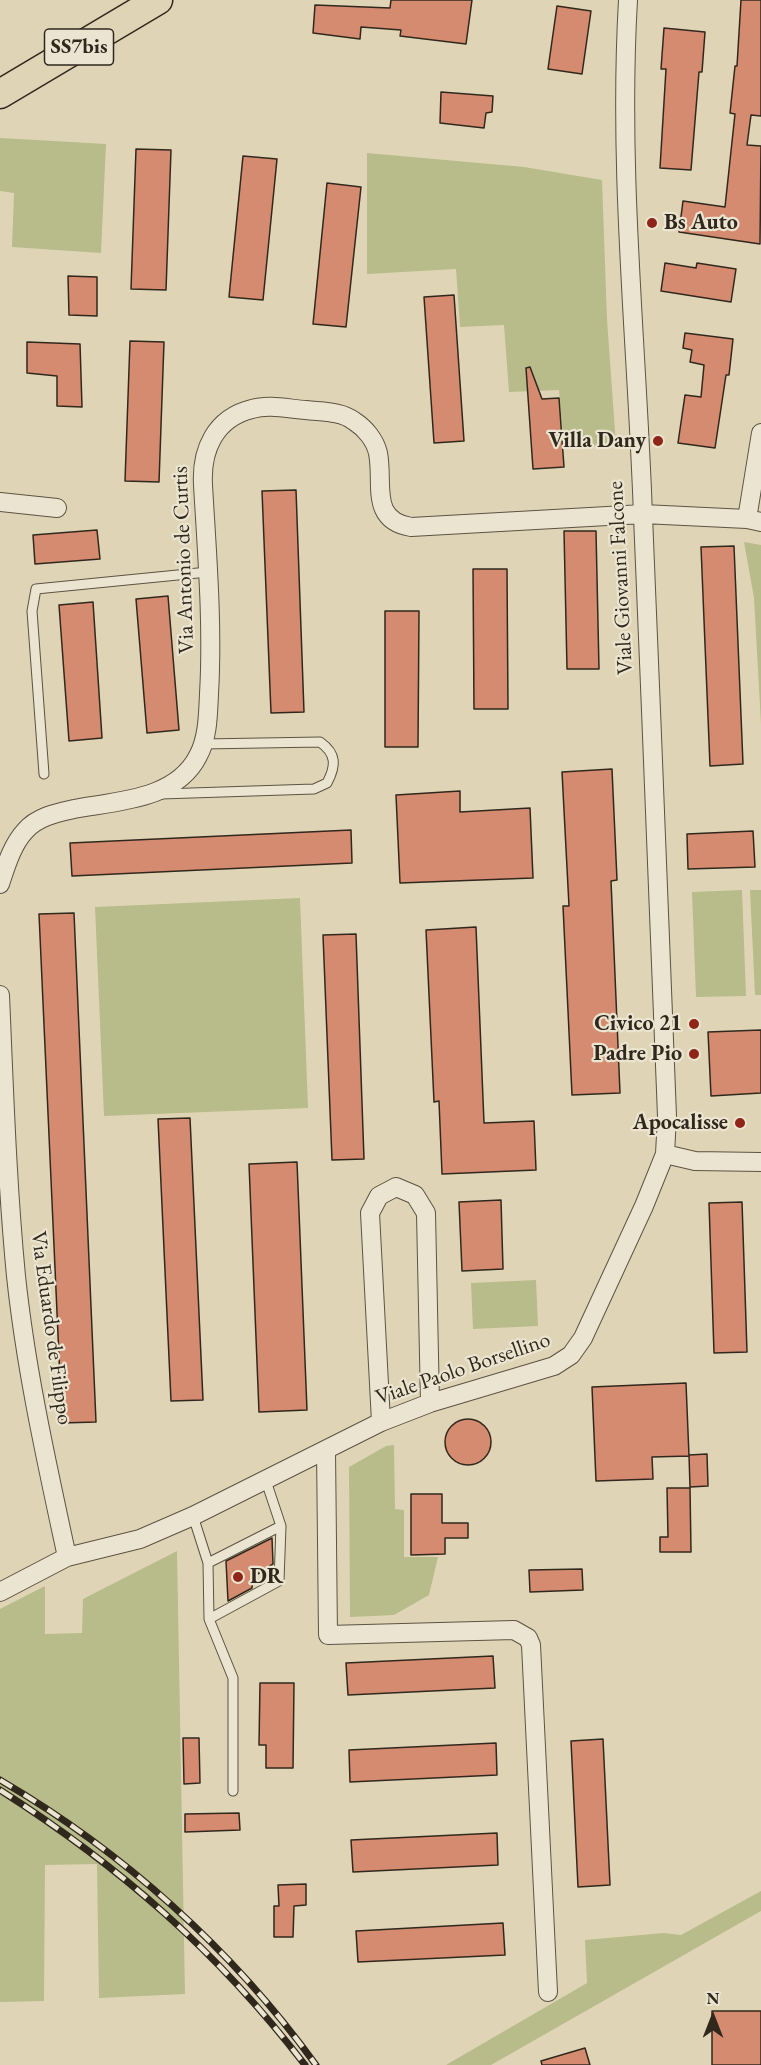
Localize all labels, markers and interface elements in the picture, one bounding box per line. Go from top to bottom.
road number: SS7bis [44,29,113,65]
place label: Bs Auto [664,210,738,236]
marker: Bs Auto [645,216,659,230]
place label: Villa Dany [548,428,646,454]
marker: Villa Dany [651,434,665,448]
street label: Via Antonio de Curtis [168,466,200,654]
street label: Viale Giovanni Falcone [603,480,639,676]
place label: Civico 21 [594,1011,682,1037]
marker: Civico 21 [687,1017,701,1031]
place label: Padre Pio [593,1041,682,1067]
marker: Padre Pio [687,1047,701,1061]
place label: Apocalisse [633,1110,728,1136]
marker: Apocalisse [733,1116,747,1130]
street label: Via Eduardo de Filippo [24,1230,78,1426]
street label: Viale Paolo Borsellino [372,1327,554,1411]
place label: DR [250,1564,284,1590]
marker: DR [231,1570,245,1584]
north arrow [683,1987,743,2047]
text: N [707,1988,719,2009]

